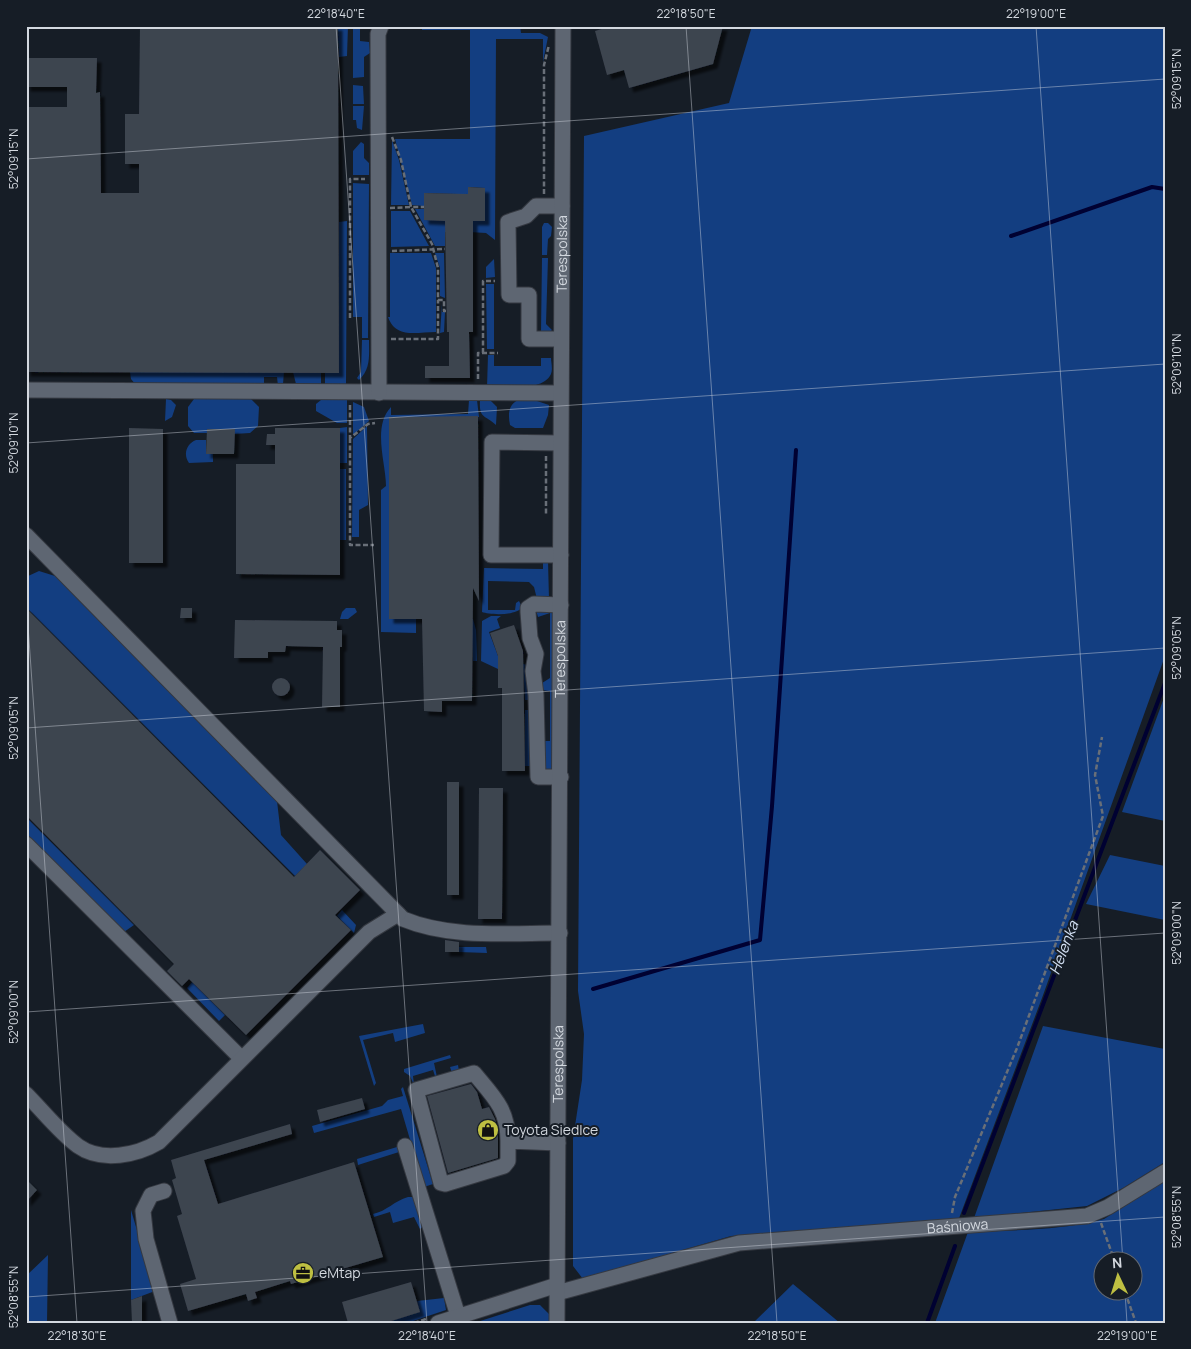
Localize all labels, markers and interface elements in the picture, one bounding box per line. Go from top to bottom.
text: 22°18'40"E [307,5,365,22]
text: 22°18'50"E [656,5,716,22]
text: 22°19'00"E [1006,5,1066,22]
text: 52°09'15"N [1168,49,1185,109]
text: 52°09'15"N [5,129,22,189]
street label: Terespolska [552,215,571,293]
text: 52°09'10"N [1168,333,1185,395]
text: 52°09'10"N [5,412,22,474]
text: 52°09'05"N [1168,616,1185,680]
street label: Terespolska [550,620,569,698]
text: 52°09'05"N [5,696,22,760]
text: 52°09'00"N [1168,901,1185,965]
water label: Helenka [1044,917,1084,978]
text: 52°09'00"N [5,980,22,1044]
street label: Terespolska [548,1025,567,1103]
shop icon: Toyota Siedlce [476,1118,500,1142]
place label: Toyota Siedlce [504,1120,598,1139]
text: 52°08'55"N [1168,1186,1185,1248]
street label: Baśniowa [926,1214,989,1237]
north arrow [1094,1252,1144,1302]
text: N [1111,1253,1123,1272]
office icon: eMtap [291,1261,315,1285]
place label: eMtap [319,1263,361,1282]
text: 52°08'55"N [5,1266,22,1328]
text: 22°18'30"E [48,1327,107,1344]
text: 22°18'40"E [398,1327,456,1344]
text: 22°18'50"E [747,1327,807,1344]
text: 22°19'00"E [1097,1327,1157,1344]

